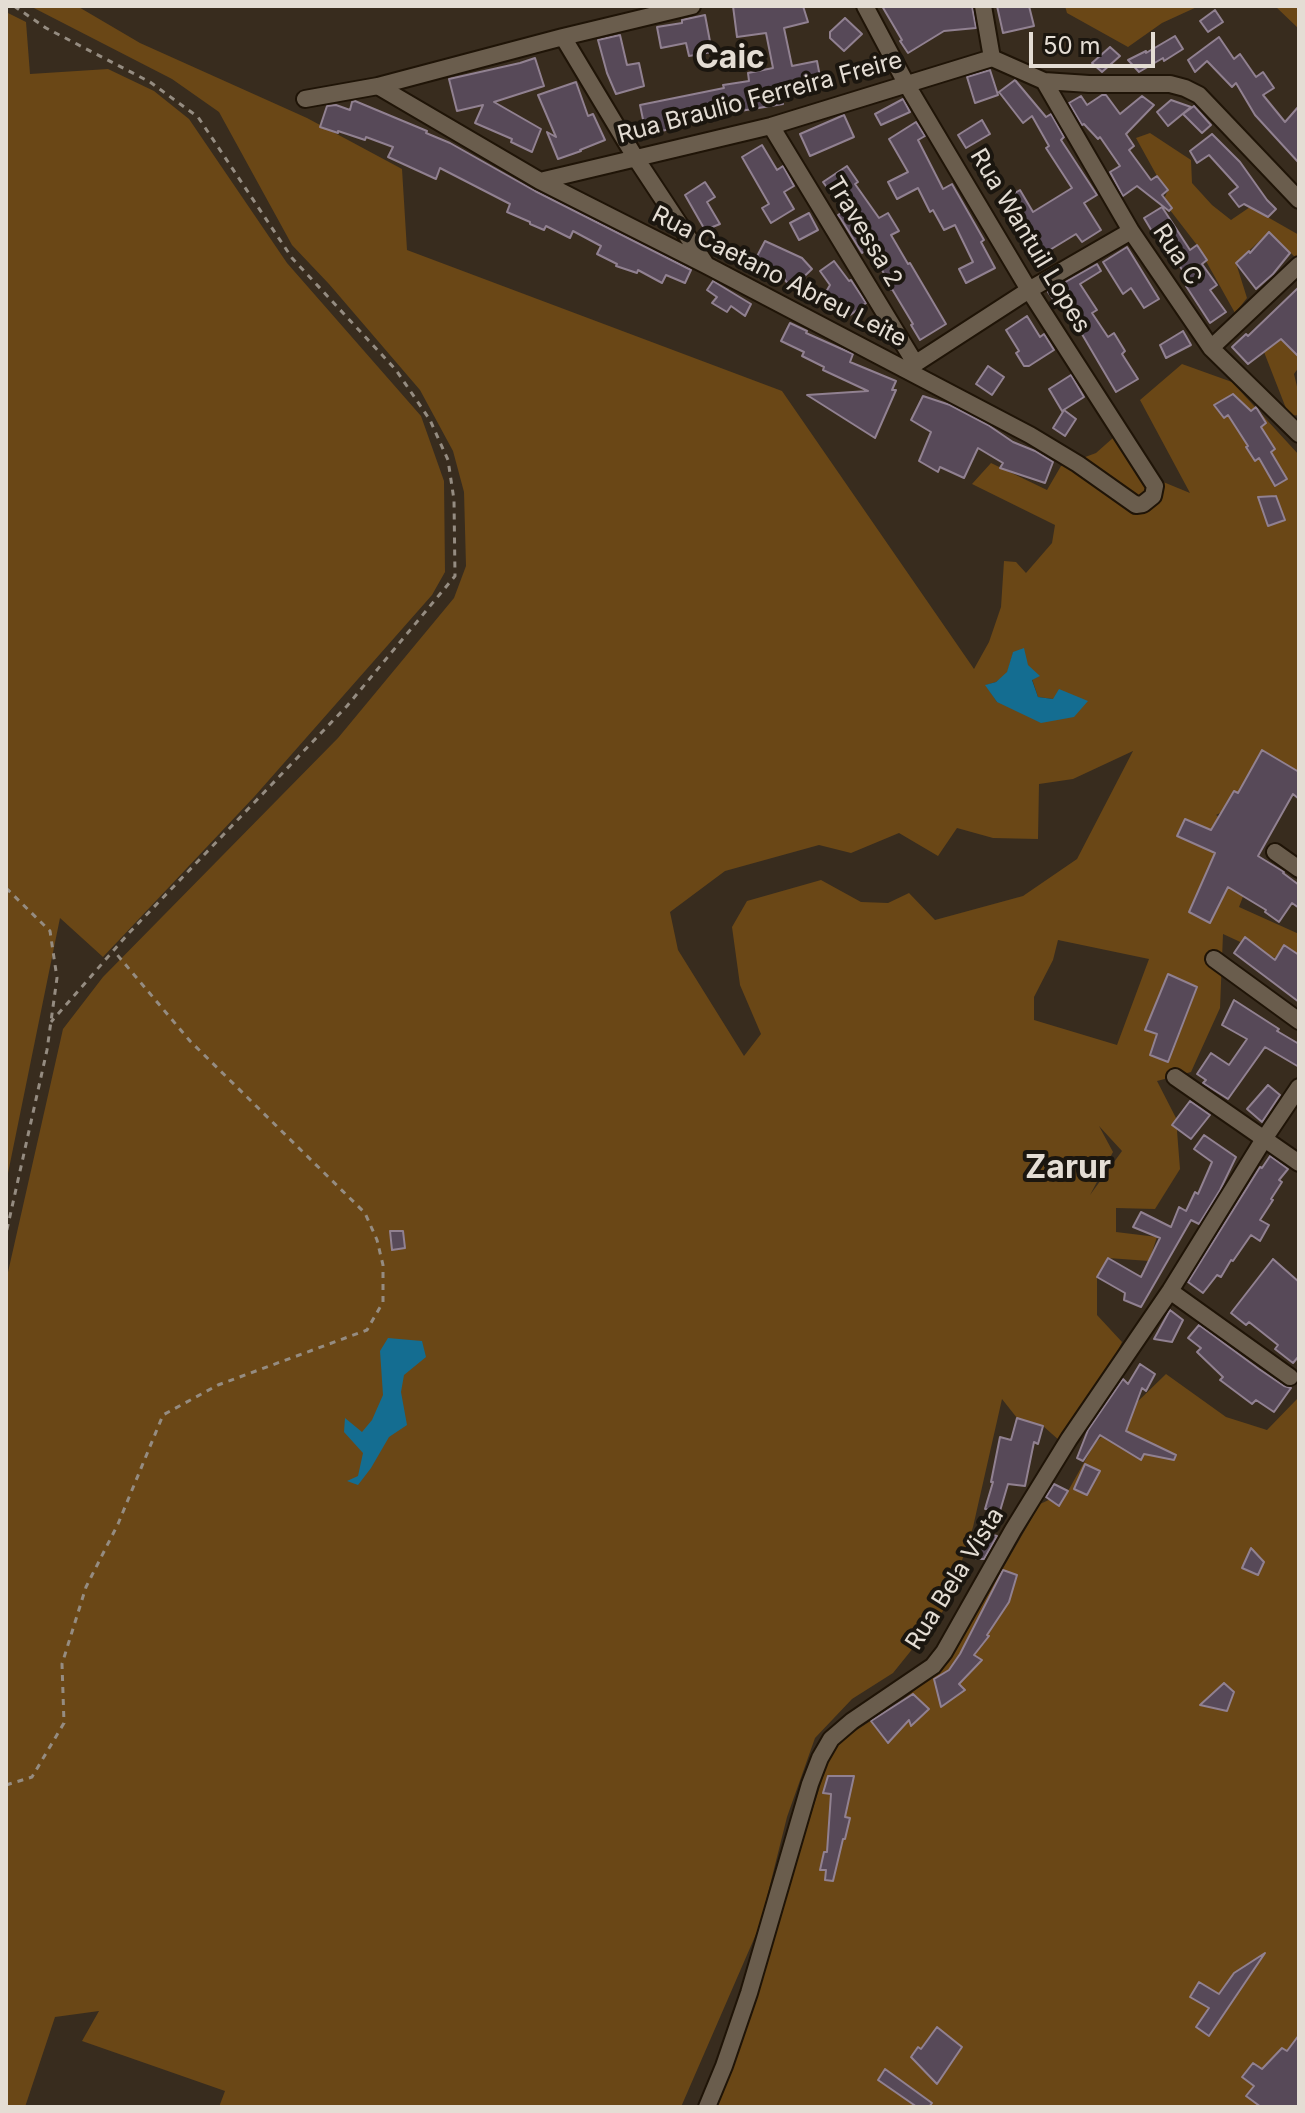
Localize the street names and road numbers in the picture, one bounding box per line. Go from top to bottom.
street label: Rua Braulio Ferreira Freire [614,46,906,150]
street label: Rua Wantuil Lopes [964,144,1096,338]
street label: Travessa 2 [820,172,908,292]
street label: Rua Caetano Abreu Leite [647,200,911,354]
street label: Rua C [1146,219,1208,291]
street label: Rua Bela Vista [900,1503,1010,1655]

